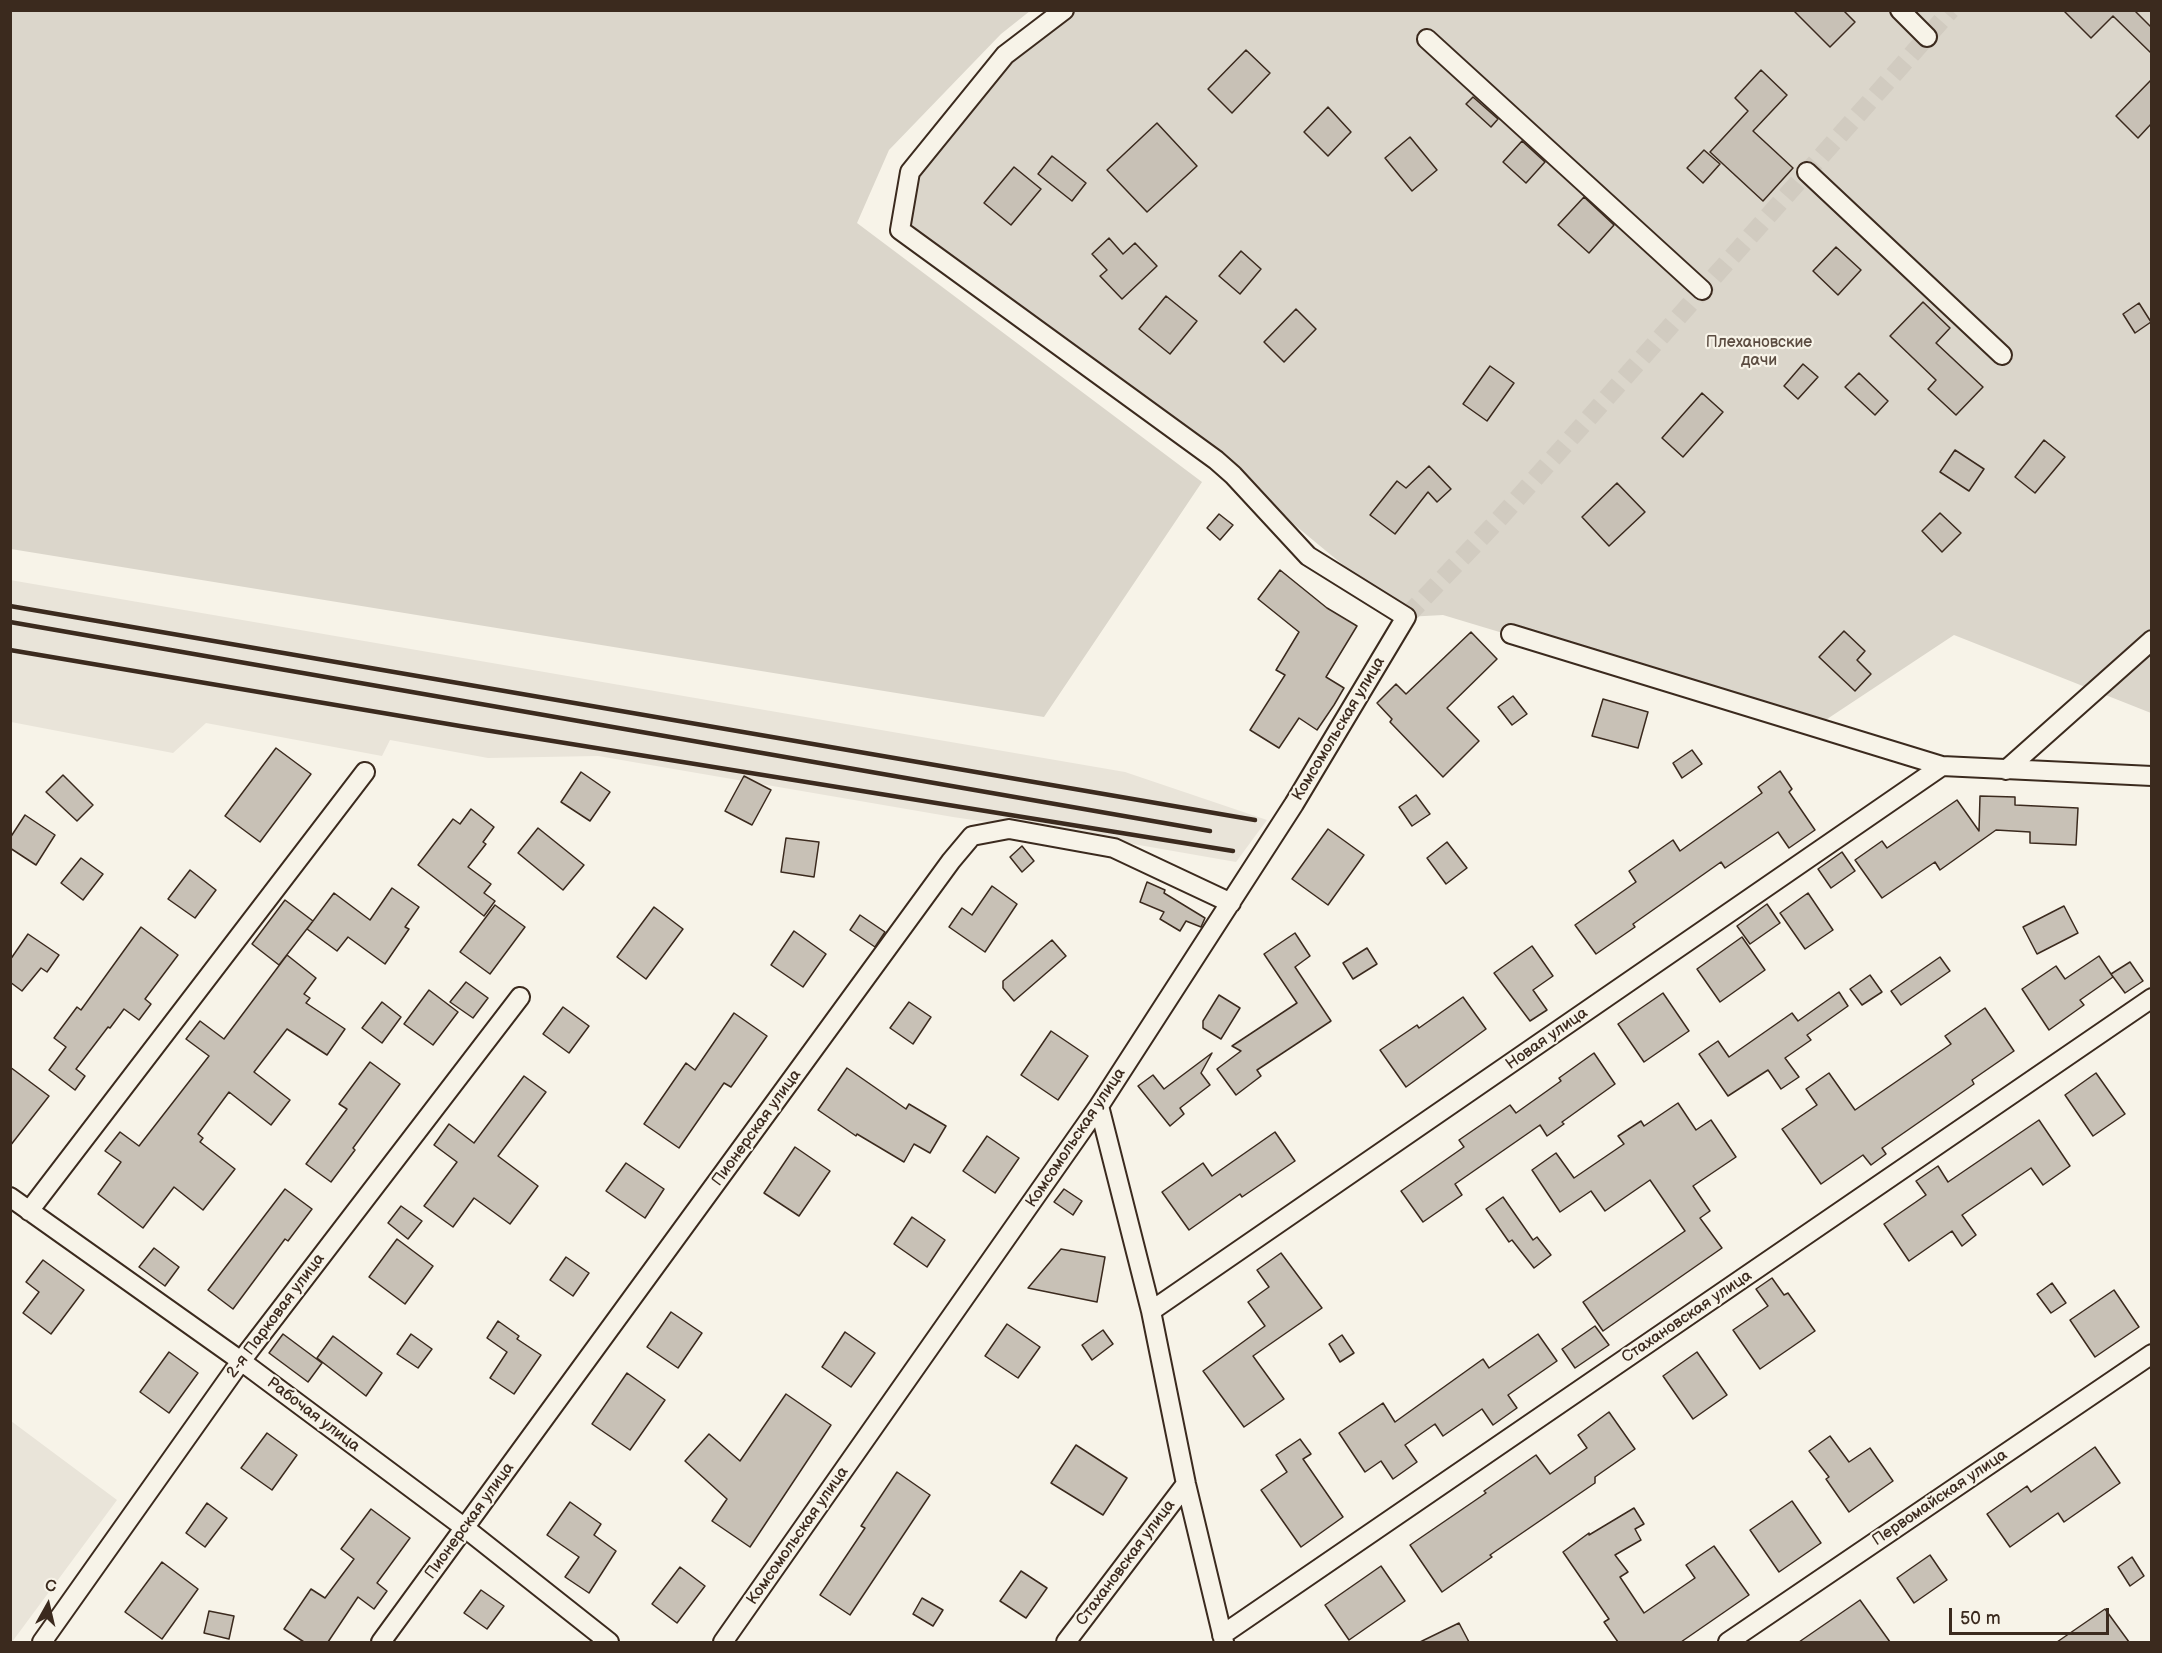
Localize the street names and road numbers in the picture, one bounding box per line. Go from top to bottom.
street label: Комсомольская улица [1288,654,1390,804]
street label: Новая улица [1502,1004,1592,1074]
street label: Комсомольская улица [1022,1065,1130,1211]
street label: Пионерская улица [708,1066,806,1190]
street label: 2-я Парковая улица [223,1250,329,1382]
street label: Стахановская улица [1618,1266,1756,1368]
street label: Рабочая улица [263,1374,363,1456]
street label: Первомайская улица [1869,1446,2011,1550]
street label: Пионерская улица [421,1459,519,1583]
street label: Комсомольская улица [743,1463,853,1609]
street label: Стахановская улица [1072,1496,1180,1630]

